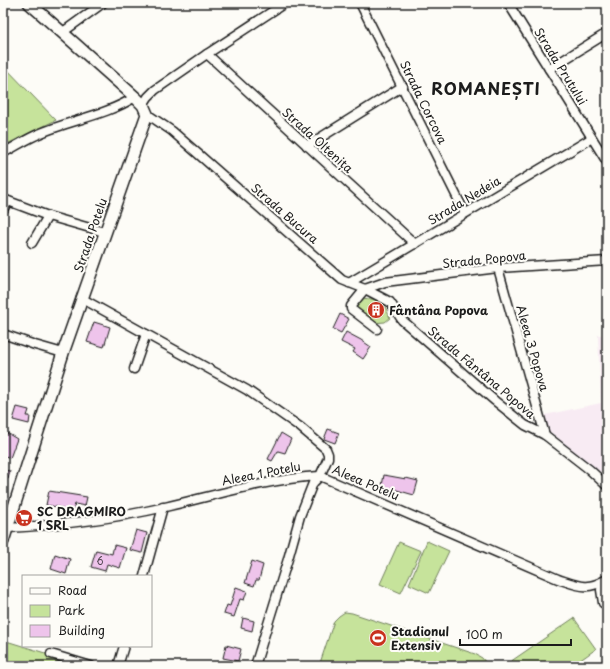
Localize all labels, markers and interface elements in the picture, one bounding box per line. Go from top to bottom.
street label: Strada Prutului [530,24,592,108]
street label: Strada Corcova [396,57,452,147]
district label: ROMANEȘTI [431,76,541,100]
street label: Strada Oltenița [278,103,358,177]
street label: Strada Nedeia [424,171,504,229]
street label: Strada Bucura [247,179,323,248]
street label: Strada Potelu [69,195,111,275]
street label: Strada Popova [441,246,527,272]
building icon: Fântâna Popova [366,300,386,320]
place label: Fântâna Popova [389,301,489,319]
street label: Aleea 3 Popova [512,303,554,394]
street label: Strada Fântâna Popova [424,322,540,423]
street label: Aleea 1 Potelu [220,457,302,489]
street label: Aleea Potelu [330,460,402,504]
place label: SC DRAGMIRO 1 SRL [37,502,126,534]
supermarket icon: SC DRAGMIRO 1 SRL [14,508,34,528]
house number: 6 [96,553,104,568]
legend [22,575,152,647]
text: Road [58,581,87,599]
text: Park [58,601,85,619]
text: Building [58,621,105,639]
scale bar [460,621,571,647]
place label: Stadionul Extensiv [391,622,449,654]
text: 100 m [466,625,503,643]
sports icon: Stadionul Extensiv [368,628,388,648]

